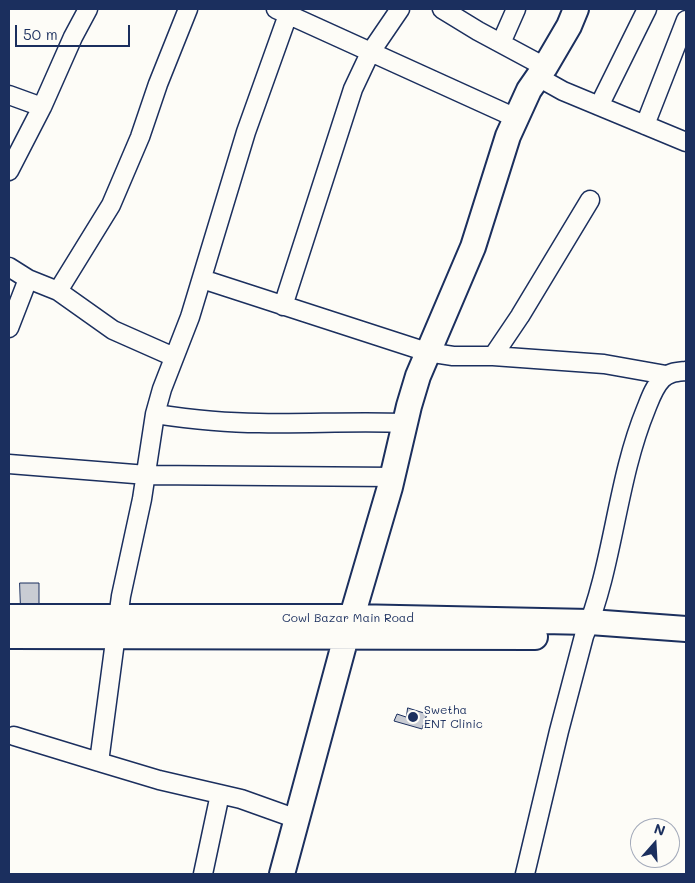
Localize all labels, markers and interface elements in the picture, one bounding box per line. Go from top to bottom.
scale bar [18,15,132,47]
text: 50 m [23,24,58,44]
street label: Cowl Bazar Main Road [282,611,414,625]
place label: Swetha ENT Clinic [424,703,483,731]
marker: Swetha ENT Clinic [406,710,420,724]
north arrow [630,818,680,868]
text: N [652,819,668,840]

